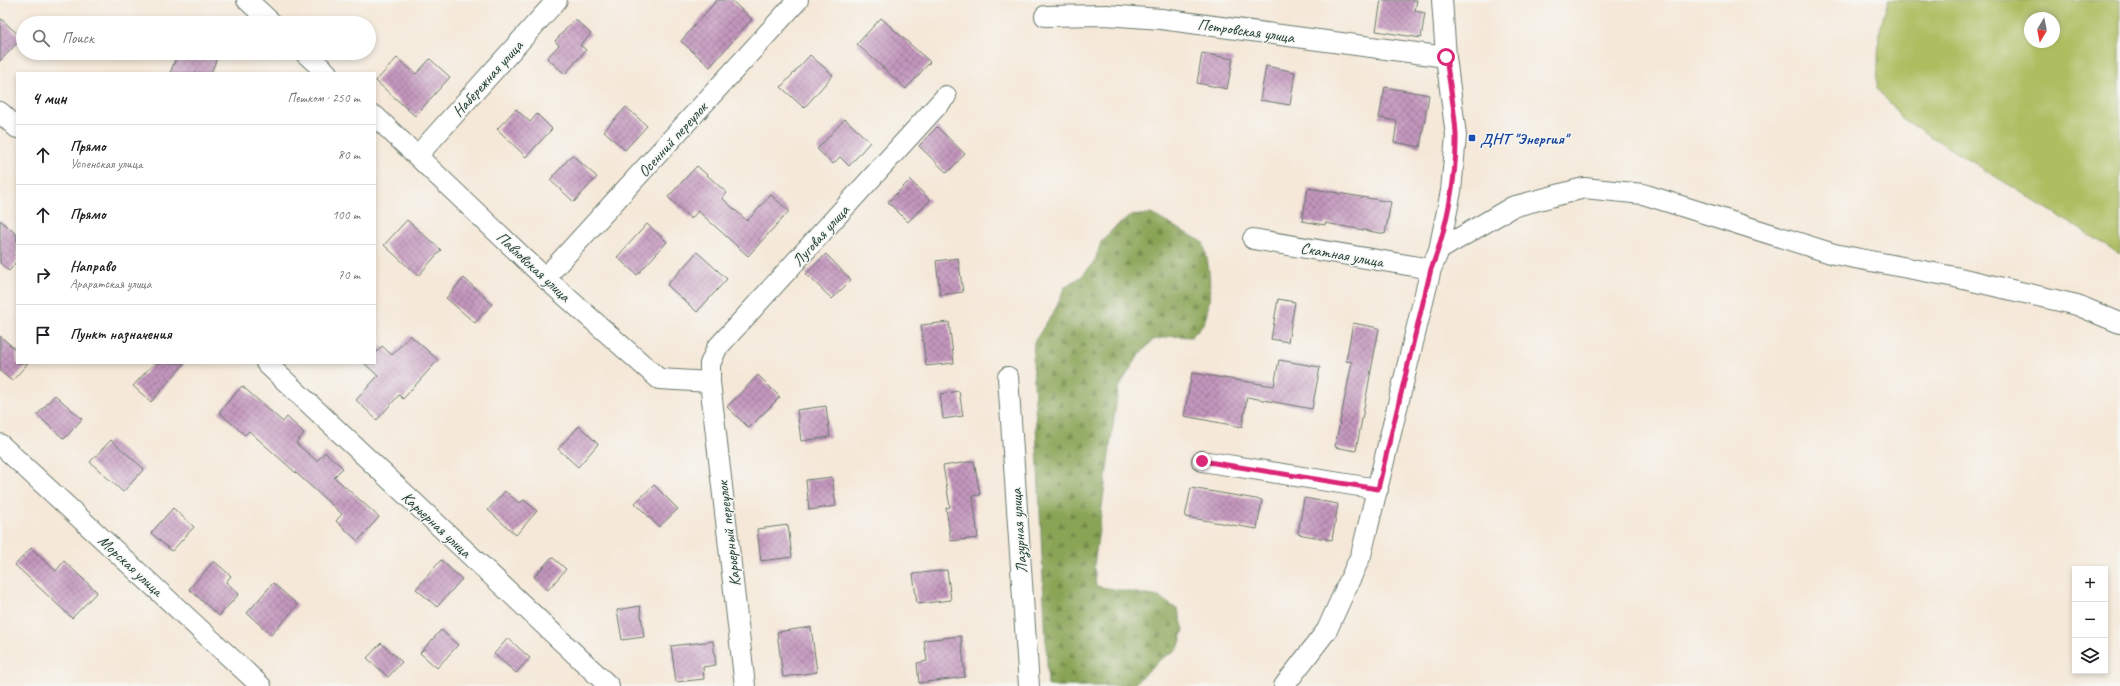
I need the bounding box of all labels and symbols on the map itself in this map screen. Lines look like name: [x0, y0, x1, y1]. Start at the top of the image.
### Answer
north arrow: [2024, 12, 2060, 48]
street label: Петровская улица: [1196, 14, 1296, 48]
street label: Набережная улица: [448, 35, 528, 121]
route start: [1437, 48, 1455, 66]
street label: Осенний переулок: [634, 97, 713, 181]
place label: ДНТ "Энергия": [1480, 129, 1572, 149]
marker: ДНТ "Энергия": [1467, 133, 1477, 143]
street label: Луговая улица: [788, 200, 854, 271]
street label: Павловская улица: [492, 227, 575, 307]
street label: Скатная улица: [1299, 238, 1386, 272]
route end: [1193, 452, 1211, 470]
street label: Карьерный переулок: [712, 478, 745, 588]
street label: Карьерная улица: [397, 487, 476, 563]
street label: Лазурная улица: [1006, 487, 1032, 574]
street label: Морская улица: [94, 531, 168, 602]

